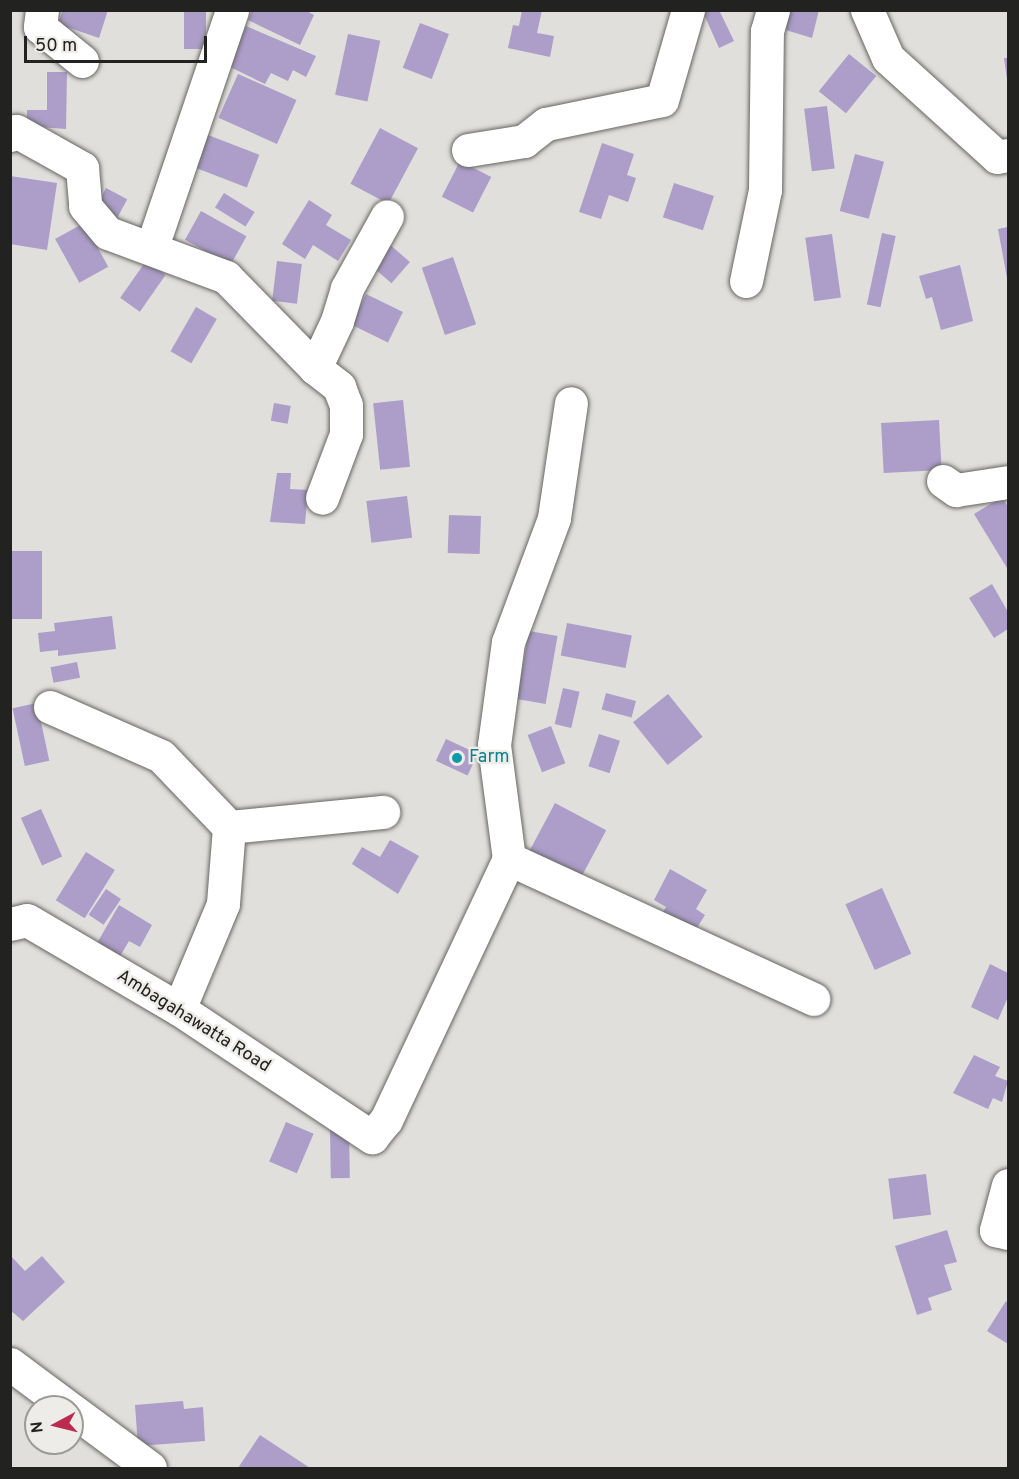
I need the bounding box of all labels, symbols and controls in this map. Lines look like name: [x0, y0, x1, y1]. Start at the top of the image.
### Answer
scale bar: [27, 24, 210, 62]
text: 50 m: [35, 35, 77, 58]
place label: Farm: [469, 747, 510, 769]
marker: Farm: [450, 751, 464, 765]
street label: Ambagahawatta Road: [112, 966, 274, 1078]
north arrow: [24, 1395, 84, 1455]
text: N: [27, 1420, 49, 1434]

